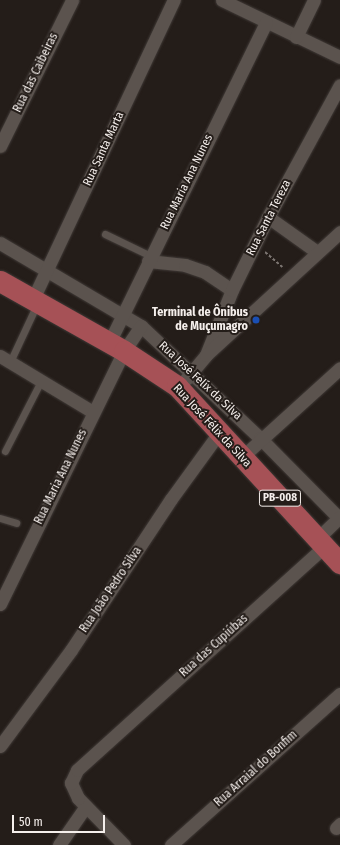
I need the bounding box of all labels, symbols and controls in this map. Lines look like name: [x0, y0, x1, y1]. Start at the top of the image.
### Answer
street label: Rua das Caibeiras: [11, 31, 61, 115]
street label: Rua Santa Marta: [80, 109, 128, 189]
street label: Rua Maria Ana Nunes: [158, 132, 216, 232]
street label: Rua Santa Tereza: [244, 178, 294, 258]
place label: Terminal de Ônibus de Muçumagro: [152, 306, 248, 334]
marker: Terminal de Ônibus de Muçumagro: [251, 315, 261, 325]
street label: Rua José Felíx da Silva: [156, 339, 244, 423]
street label: Rua José Félix da Silva: [170, 382, 254, 470]
street label: Rua Maria Ana Nunes: [32, 427, 90, 527]
road number: PB-008: [258, 489, 302, 507]
street label: Rua João Pedro Silva: [77, 544, 145, 636]
street label: Rua das Cupiúbas: [177, 612, 251, 680]
street label: Rua Arraial do Bonfim: [212, 728, 300, 810]
scale bar: [14, 807, 107, 833]
text: 50 m: [19, 815, 43, 829]

